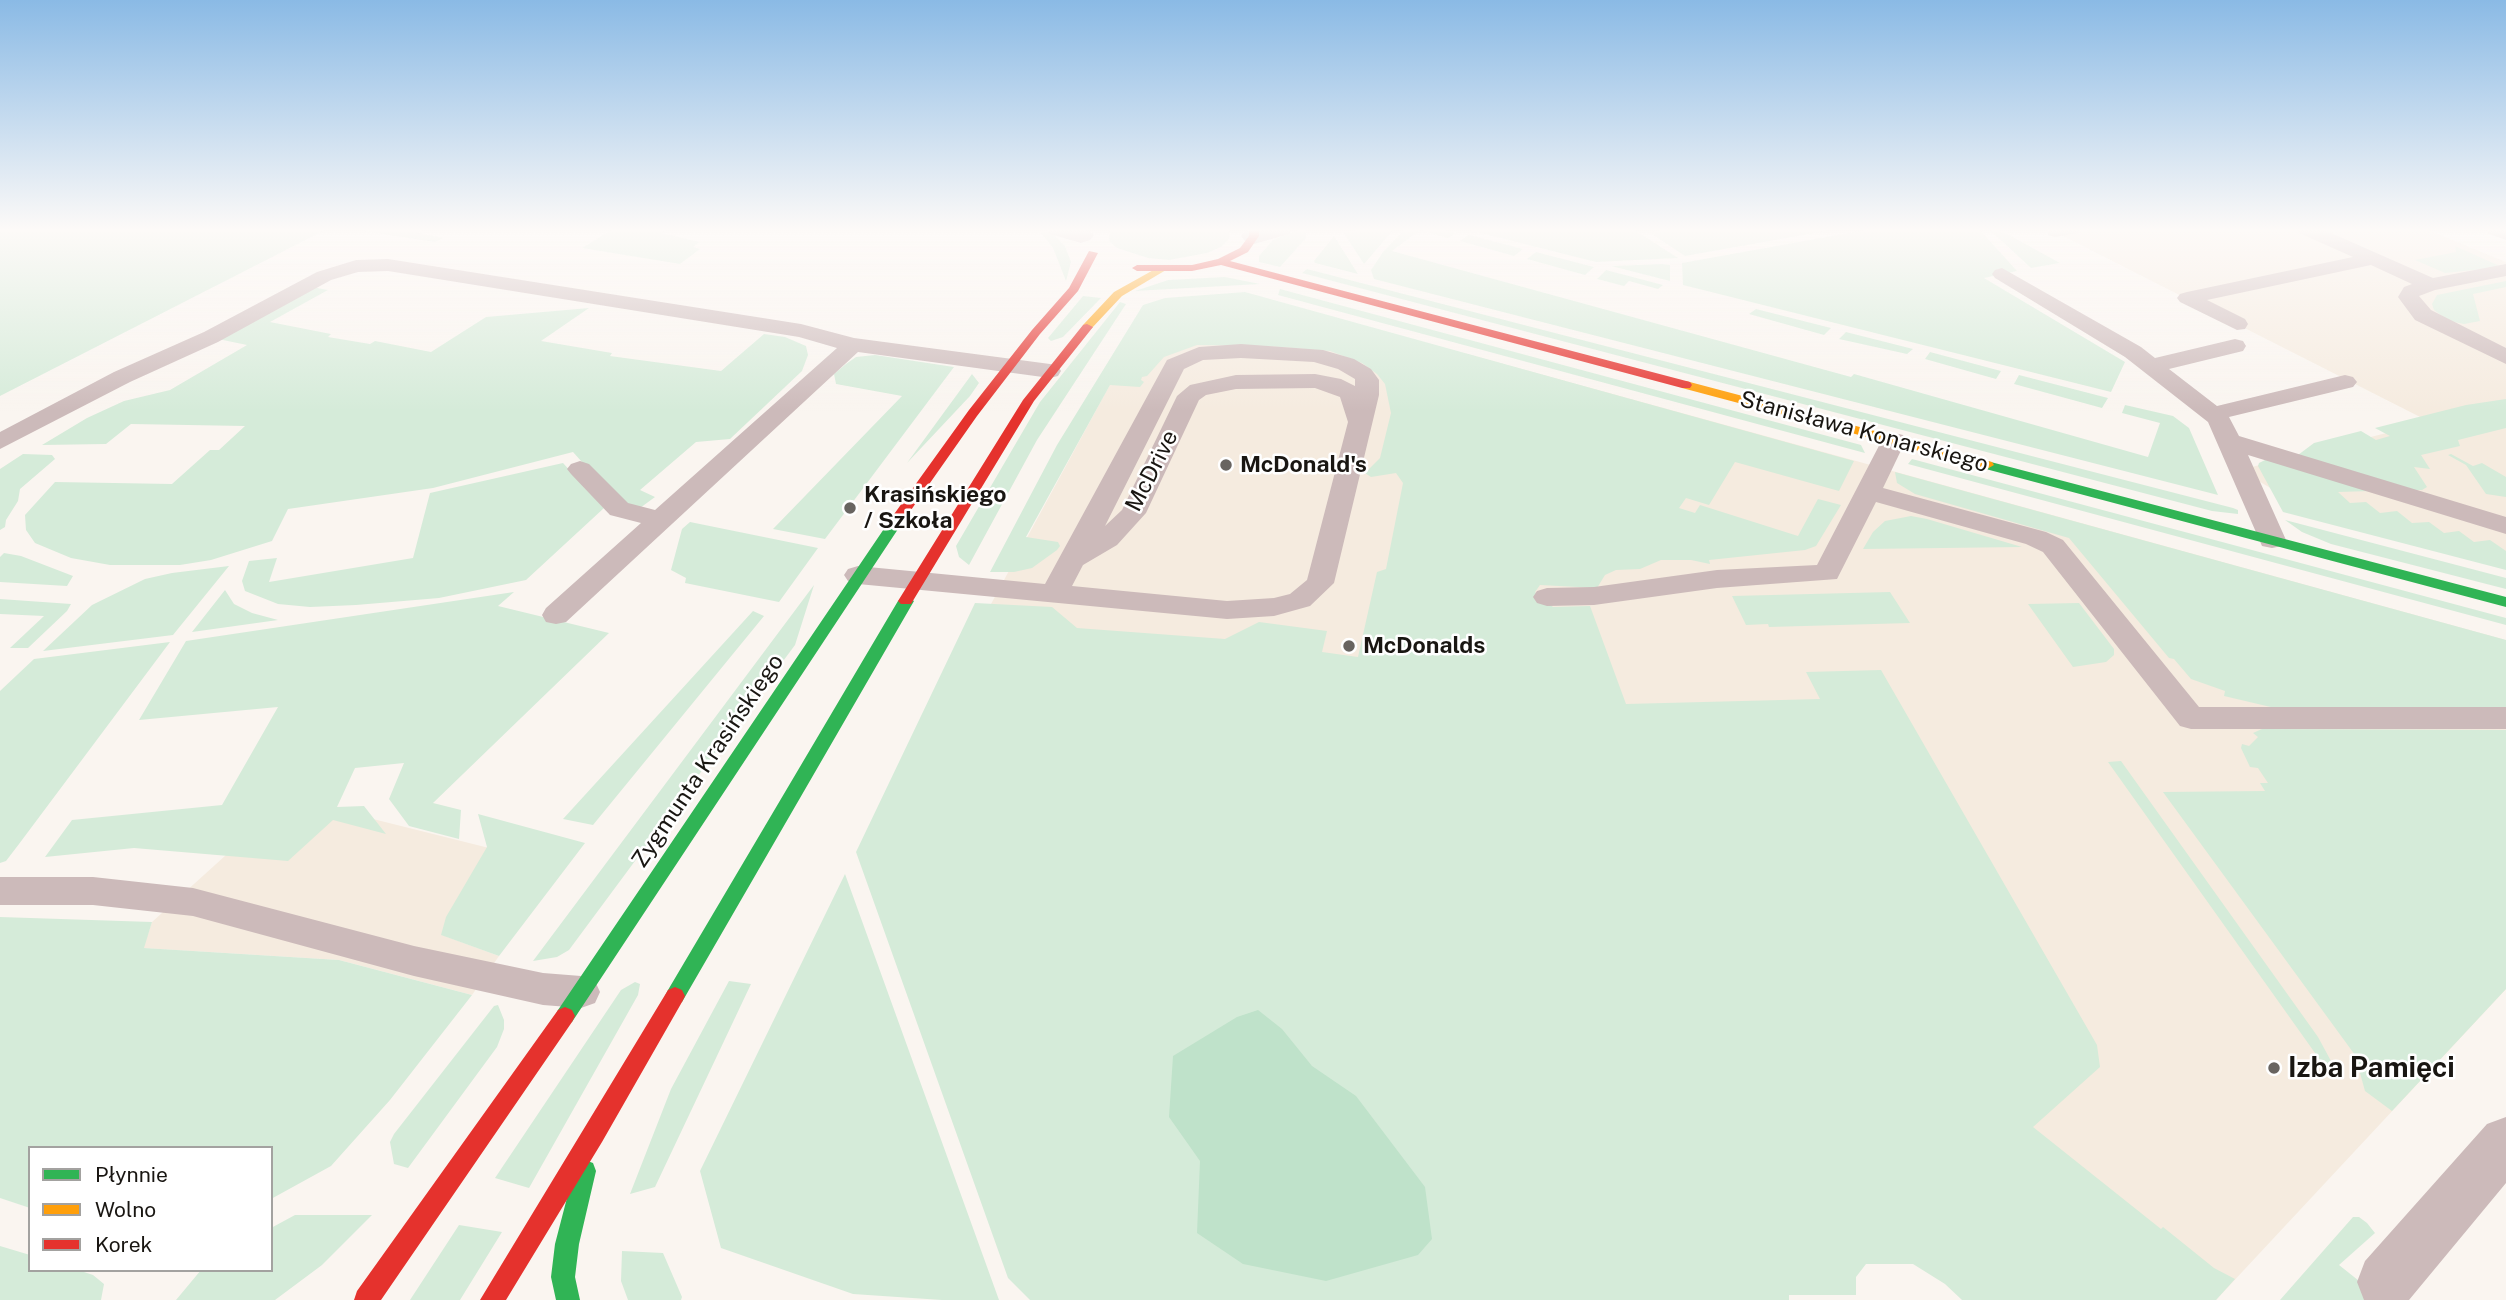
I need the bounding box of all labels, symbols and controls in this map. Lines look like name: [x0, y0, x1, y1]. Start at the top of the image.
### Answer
street label: Stanisława Konarskiego: [1737, 386, 1991, 478]
street label: McDrive: [1120, 426, 1184, 516]
place label: McDonald's: [1240, 451, 1367, 479]
marker: McDonald's: [1218, 457, 1234, 473]
place label: Krasińskiego / Szkoła: [864, 481, 1007, 535]
marker: Krasińskiego / Szkoła: [842, 500, 858, 516]
place label: McDonalds: [1363, 632, 1485, 660]
marker: McDonalds: [1341, 638, 1357, 654]
street label: Zygmunta Krasińskiego: [626, 649, 790, 873]
place label: Izba Pamięci: [2288, 1051, 2455, 1085]
marker: Izba Pamięci: [2266, 1060, 2282, 1076]
legend: [28, 1146, 273, 1272]
text: Płynnie: [95, 1162, 168, 1187]
text: Wolno: [95, 1197, 156, 1222]
text: Korek: [95, 1232, 152, 1257]

